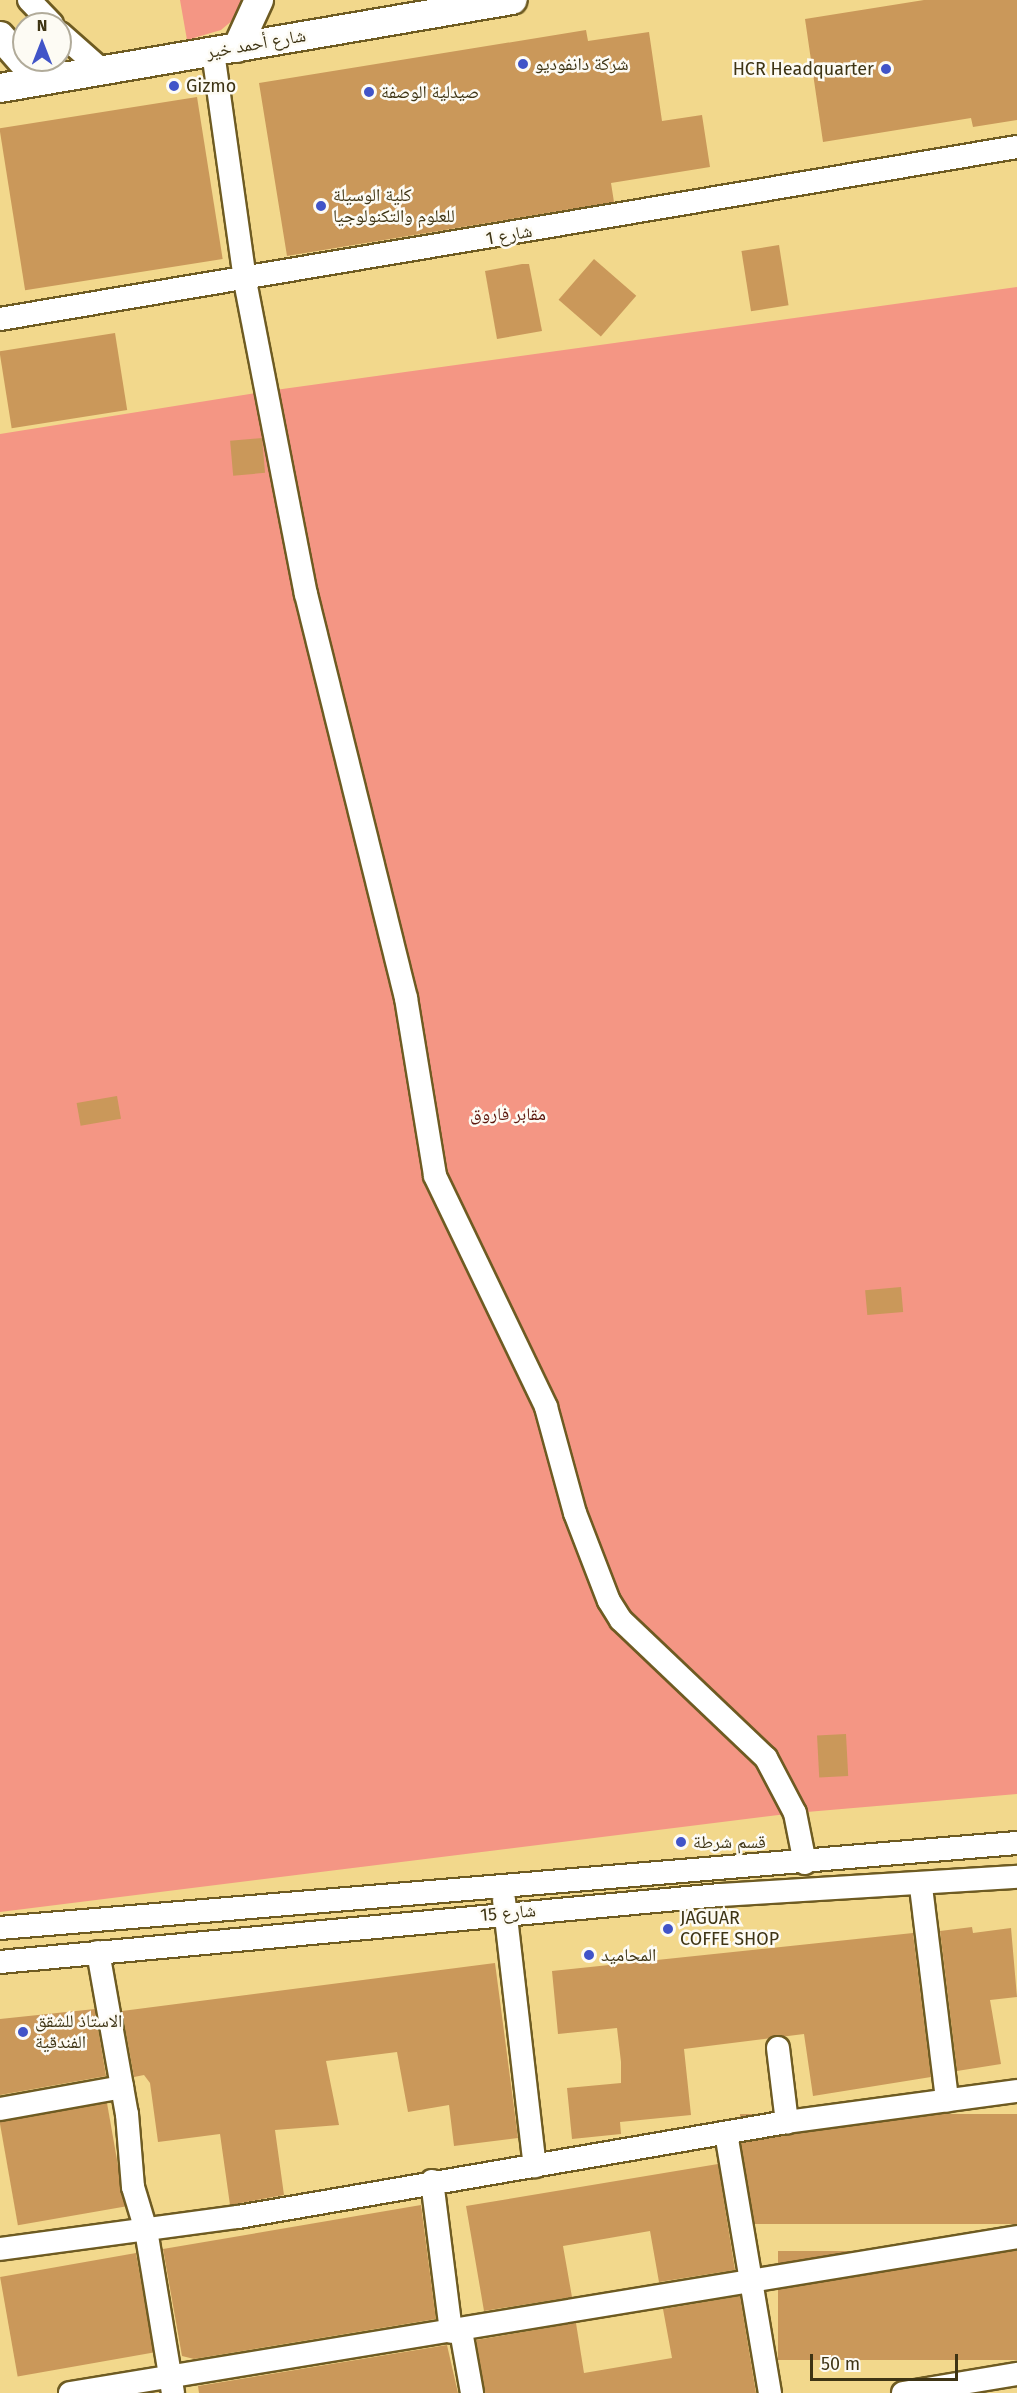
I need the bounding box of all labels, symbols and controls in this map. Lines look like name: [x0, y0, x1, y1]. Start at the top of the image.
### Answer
north arrow: [12, 12, 72, 72]
text: N: [37, 16, 47, 35]
street label: شارع أحمد خير: [205, 25, 307, 63]
place label: شركة دانفوديو: [535, 53, 629, 75]
marker: شركة دانفوديو: [516, 57, 530, 71]
place label: HCR Headquarter: [733, 58, 874, 80]
marker: HCR Headquarter: [879, 62, 893, 76]
place label: Gizmo: [186, 75, 236, 97]
marker: Gizmo: [167, 79, 181, 93]
place label: صيدلية الوصفة: [381, 81, 479, 103]
marker: صيدلية الوصفة: [362, 85, 376, 99]
place label: كلية الوسيلة للعلوم والتكنولوجيا: [333, 185, 455, 228]
marker: كلية الوسيلة للعلوم والتكنولوجيا: [314, 199, 328, 213]
street label: شارع 1: [484, 220, 534, 250]
park label: مقابر فاروق: [470, 1103, 546, 1125]
place label: قسم شرطة: [693, 1831, 766, 1853]
marker: قسم شرطة: [674, 1835, 688, 1849]
street label: شارع 15: [479, 1900, 537, 1926]
place label: JAGUAR COFFE SHOP: [680, 1908, 779, 1950]
marker: JAGUAR COFFE SHOP: [661, 1922, 675, 1936]
place label: المحاميد: [601, 1944, 656, 1966]
marker: المحاميد: [582, 1948, 596, 1962]
place label: الاستاذ للشقق الفندقية: [35, 2011, 122, 2054]
marker: الاستاذ للشقق الفندقية: [16, 2025, 30, 2039]
scale bar: [813, 2342, 962, 2380]
text: 50 m: [821, 2353, 860, 2375]

